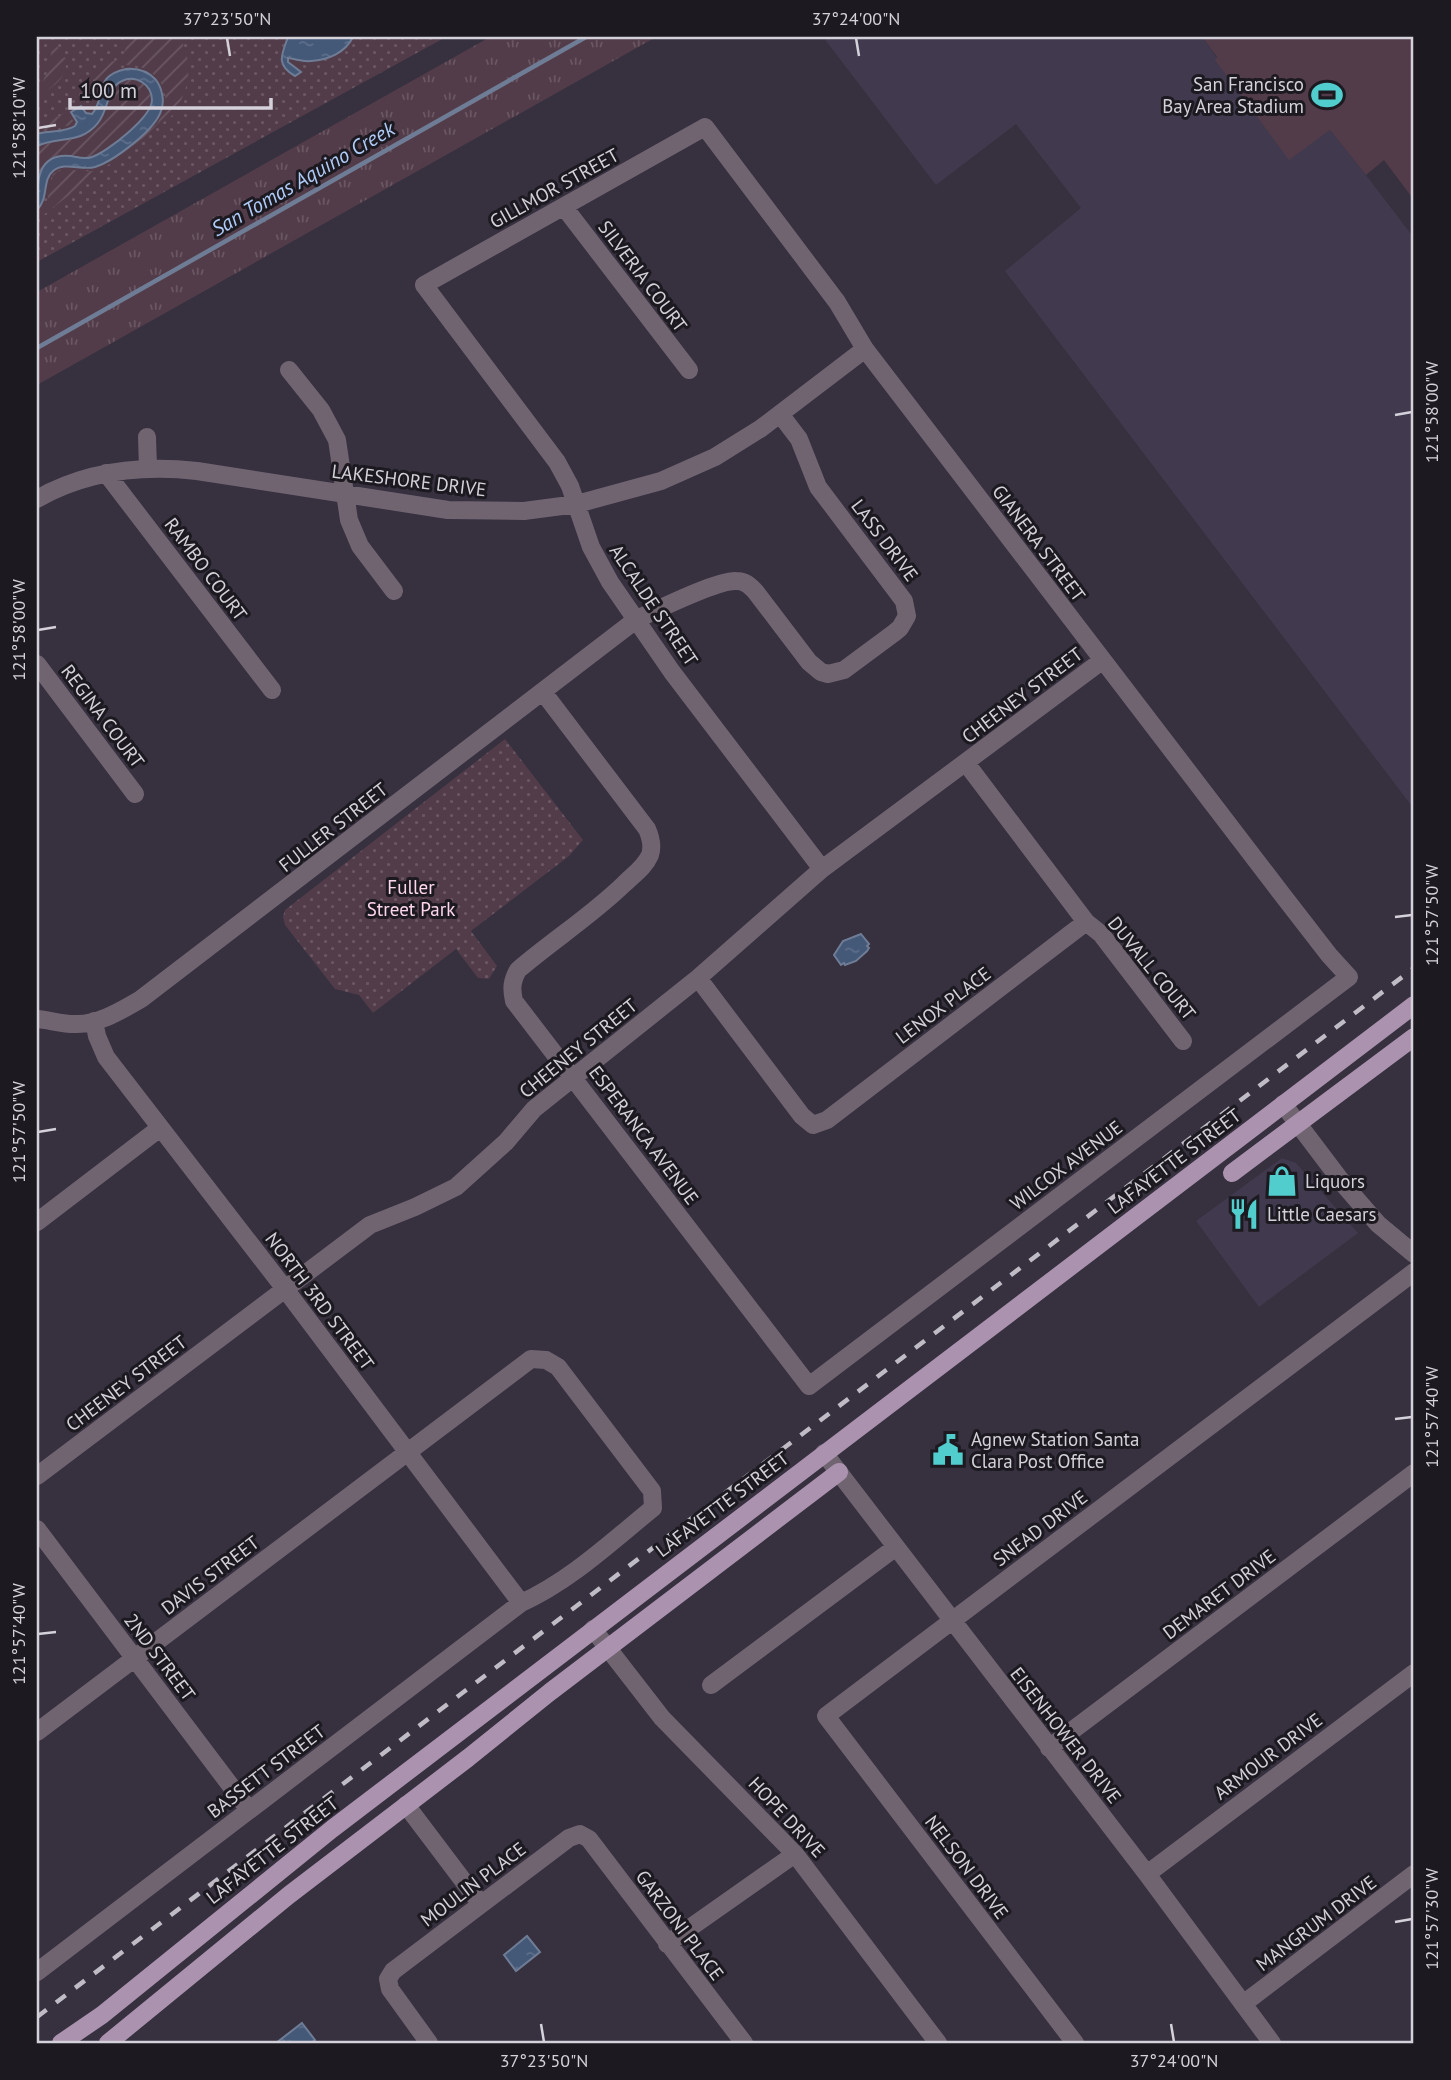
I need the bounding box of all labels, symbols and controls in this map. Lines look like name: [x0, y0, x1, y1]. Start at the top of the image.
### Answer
text: 37°23'50"N: [183, 7, 271, 30]
text: 37°24'00"N: [812, 7, 900, 30]
scale bar: [70, 66, 271, 110]
place label: San Francisco Bay Area Stadium: [1162, 72, 1304, 118]
text: 121°58'10"W: [7, 77, 30, 179]
text: 100 m: [80, 77, 137, 104]
sports icon: San Francisco Bay Area Stadium: [1310, 78, 1344, 112]
water label: San Tomas Aquino Creek: [206, 114, 401, 242]
street label: GILLMOR STREET: [485, 142, 623, 233]
street label: SILVERIA COURT: [593, 216, 693, 337]
text: 121°58'00"W: [1420, 361, 1443, 463]
street label: LAKESHORE DRIVE: [330, 459, 488, 501]
street label: GIANERA STREET: [987, 480, 1091, 607]
street label: LASS DRIVE: [846, 494, 924, 586]
street label: RAMBO COURT: [160, 513, 253, 626]
street label: ALCALDE STREET: [604, 540, 704, 671]
text: 121°58'00"W: [7, 579, 30, 681]
street label: CHEENEY STREET: [957, 642, 1087, 748]
street label: REGINA COURT: [56, 660, 150, 773]
street label: FULLER STREET: [274, 777, 392, 877]
text: 121°57'50"W: [1420, 864, 1443, 966]
park label: Fuller Street Park: [367, 875, 455, 921]
street label: DUVALL COURT: [1103, 911, 1201, 1025]
street label: LENOX PLACE: [891, 961, 995, 1049]
street label: CHEENEY STREET: [514, 993, 642, 1103]
street label: ESPERANCA AVENUE: [584, 1061, 704, 1209]
text: 121°57'50"W: [7, 1081, 30, 1183]
street label: LAFAYETTE STREET: [1102, 1103, 1246, 1219]
street label: WILCOX AVENUE: [1005, 1115, 1127, 1215]
shop icon: Liquors: [1265, 1164, 1299, 1198]
place label: Liquors: [1305, 1169, 1365, 1193]
restaurant icon: Little Caesars: [1227, 1197, 1261, 1231]
place label: Little Caesars: [1267, 1202, 1377, 1226]
street label: NORTH 3RD STREET: [260, 1227, 380, 1375]
street label: CHEENEY STREET: [61, 1330, 191, 1436]
text: 121°57'40"W: [1420, 1366, 1443, 1468]
place label: Agnew Station Santa Clara Post Office: [971, 1427, 1139, 1473]
public building icon: Agnew Station Santa Clara Post Office: [931, 1433, 965, 1467]
street label: LAFAYETTE STREET: [650, 1446, 794, 1562]
street label: SNEAD DRIVE: [988, 1485, 1092, 1571]
street label: DAVIS STREET: [156, 1530, 264, 1620]
street label: DEMARET DRIVE: [1158, 1544, 1280, 1644]
text: 121°57'40"W: [7, 1583, 30, 1685]
street label: 2ND STREET: [119, 1608, 201, 1706]
street label: EISENHOWER DRIVE: [1005, 1662, 1127, 1808]
street label: ARMOUR DRIVE: [1209, 1707, 1327, 1805]
street label: BASSETT STREET: [202, 1719, 330, 1823]
street label: HOPE DRIVE: [743, 1772, 831, 1862]
street label: LAFAYETTE STREET: [201, 1791, 343, 1909]
street label: NELSON DRIVE: [920, 1810, 1014, 1924]
street label: MOULIN PLACE: [416, 1837, 530, 1931]
street label: GARZONI PLACE: [631, 1865, 729, 1985]
text: 121°57'30"W: [1420, 1868, 1443, 1970]
street label: MANGRUM DRIVE: [1251, 1870, 1381, 1976]
text: 37°23'50"N: [500, 2049, 588, 2072]
text: 37°24'00"N: [1130, 2049, 1218, 2072]

